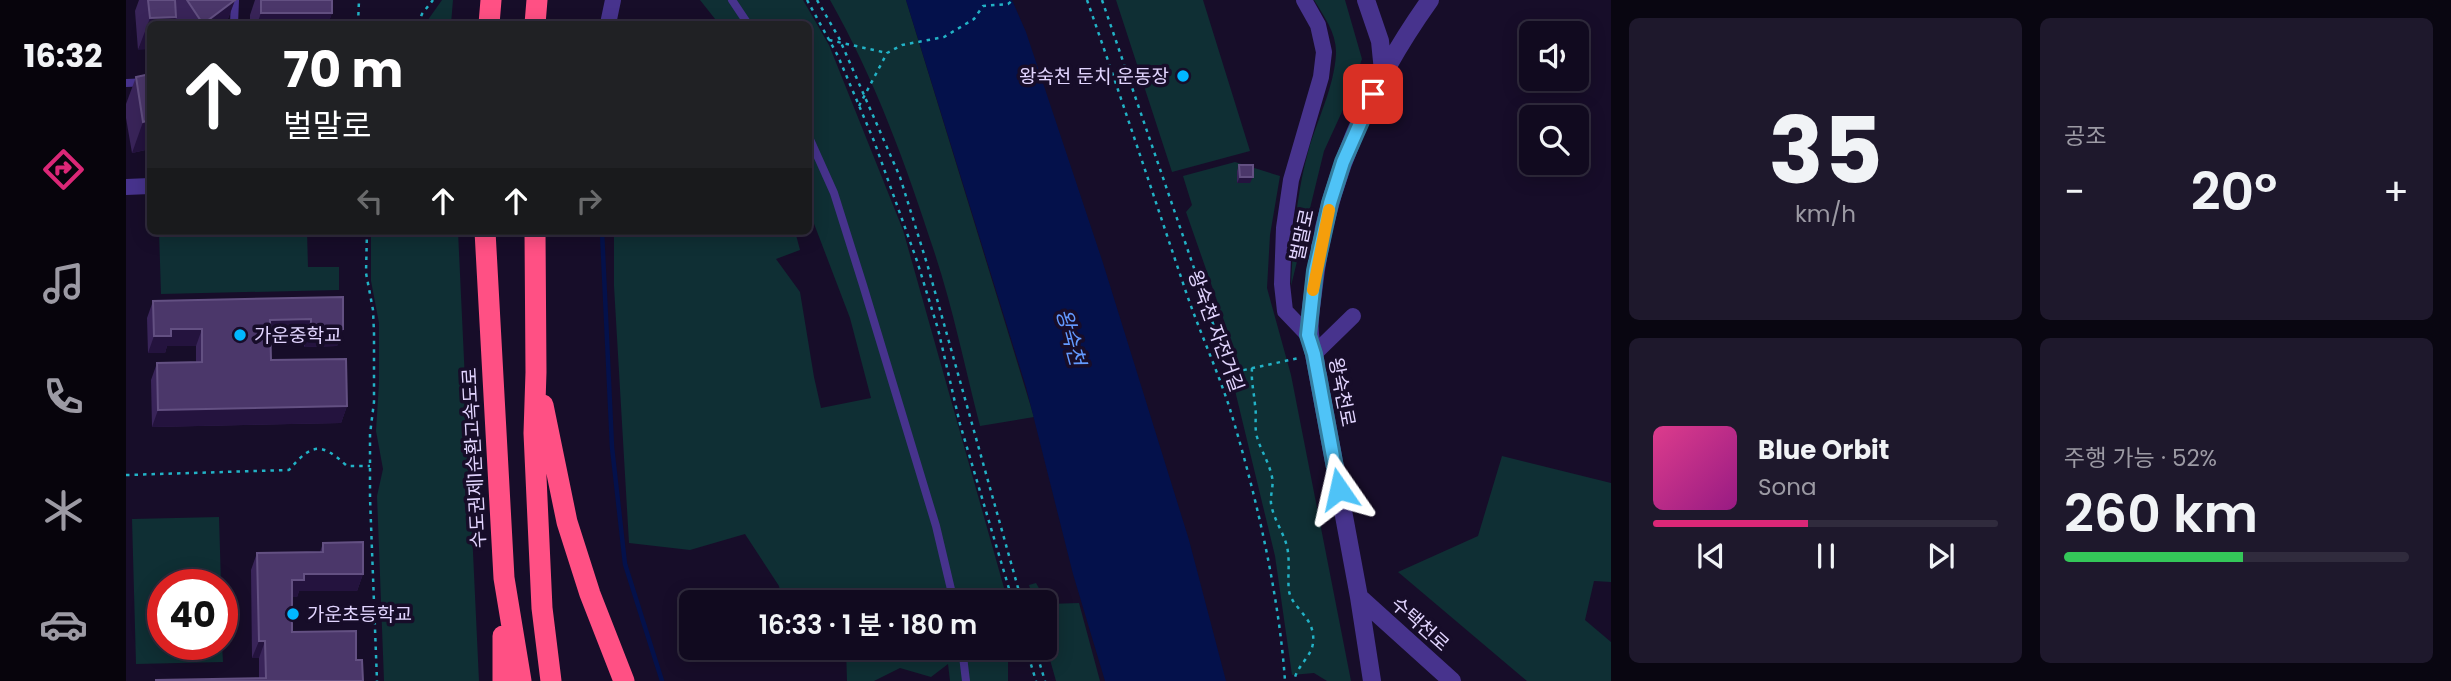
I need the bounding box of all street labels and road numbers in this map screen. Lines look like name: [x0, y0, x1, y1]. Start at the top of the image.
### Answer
street label: 벌말로: [1283, 207, 1321, 263]
street label: 왕숙천 자전거길: [1182, 267, 1250, 395]
street label: 왕숙천로: [1322, 355, 1362, 429]
street label: 수도권제1순환고속도로: [456, 367, 492, 549]
street label: 수택천로: [1385, 591, 1455, 657]

